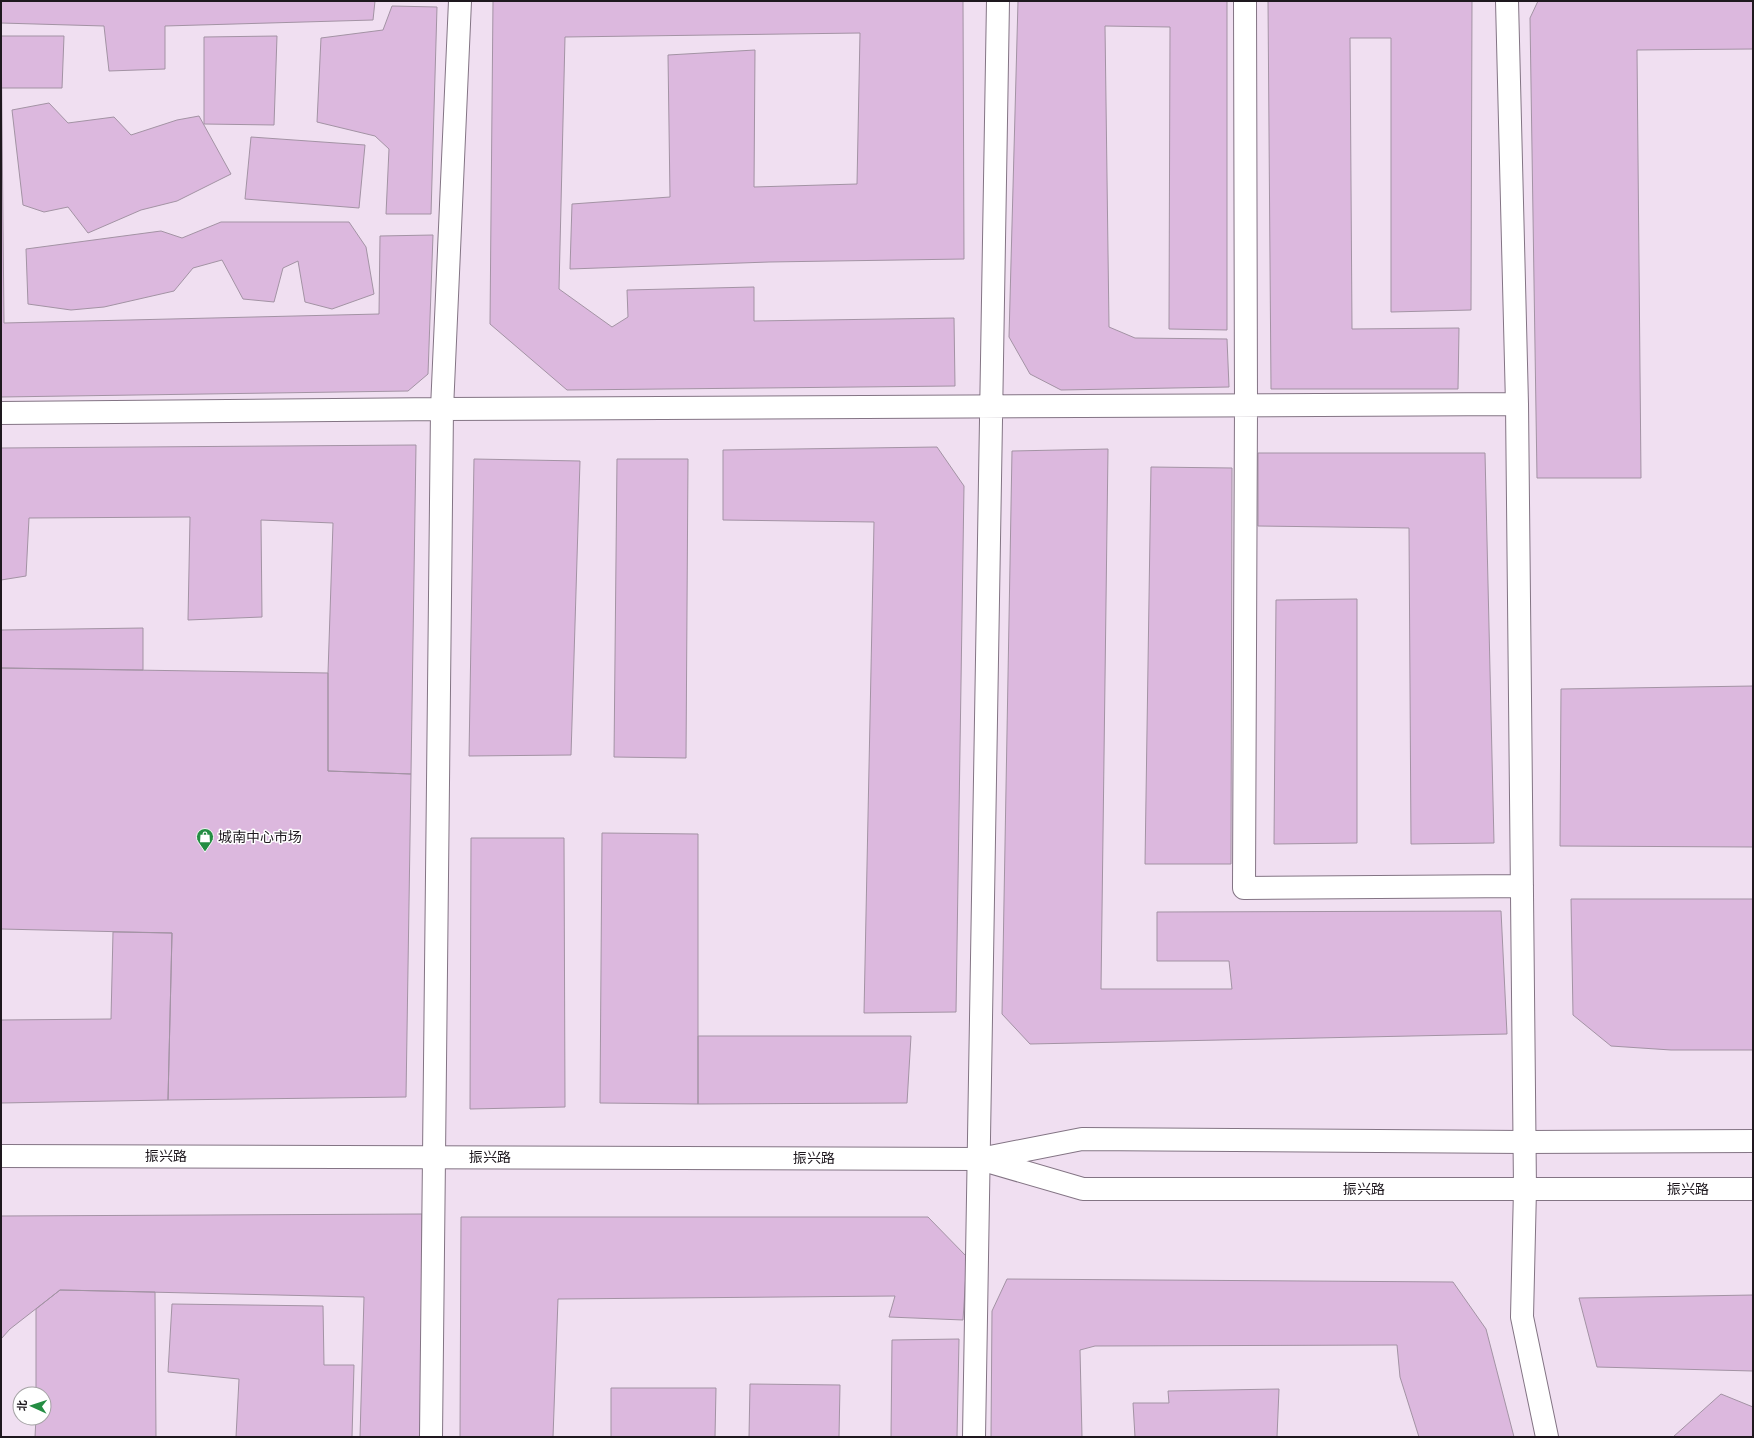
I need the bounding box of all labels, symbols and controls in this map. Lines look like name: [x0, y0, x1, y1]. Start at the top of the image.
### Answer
shop icon: 城南中心市场: [195, 827, 215, 852]
place label: 城南中心市场: [218, 828, 302, 845]
street label: 振兴路: [145, 1147, 187, 1164]
street label: 振兴路: [469, 1148, 511, 1165]
street label: 振兴路: [793, 1149, 835, 1166]
street label: 振兴路: [1343, 1180, 1385, 1197]
street label: 振兴路: [1667, 1180, 1709, 1197]
north arrow: [12, 1386, 52, 1426]
text: 北: [15, 1400, 28, 1411]

